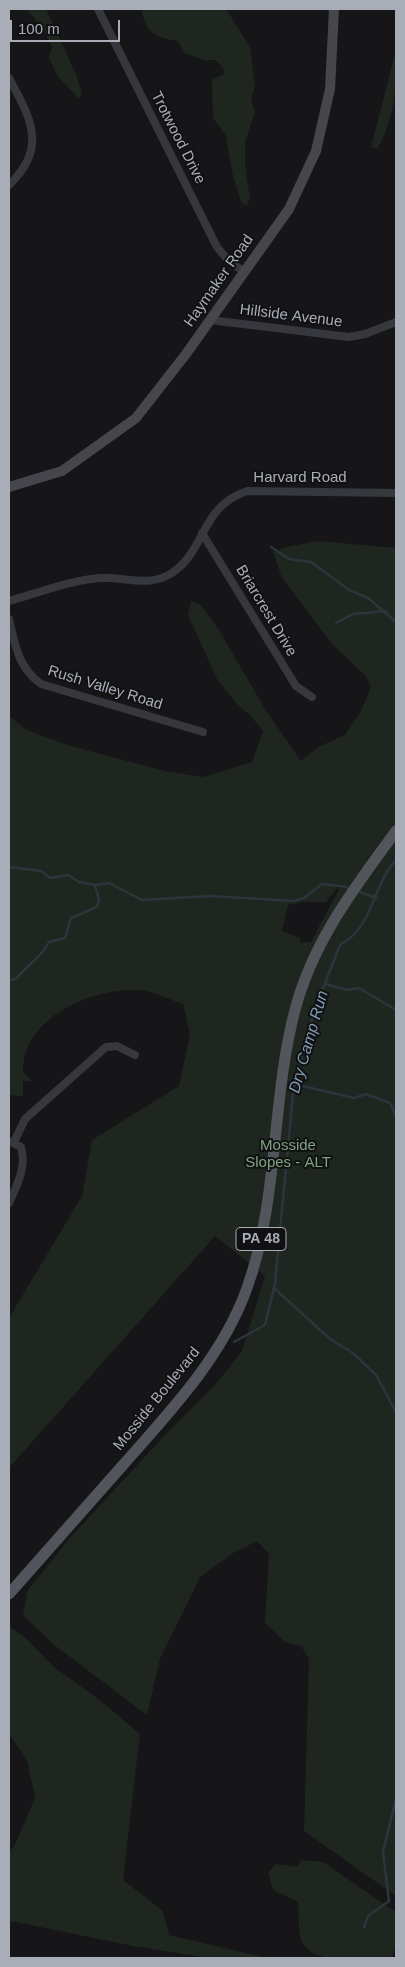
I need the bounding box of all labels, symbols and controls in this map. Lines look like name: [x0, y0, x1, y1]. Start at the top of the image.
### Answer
scale bar: [12, 10, 122, 42]
text: 100 m: [18, 20, 60, 37]
street label: Trotwood Drive: [147, 89, 209, 187]
street label: Haymaker Road: [181, 231, 257, 331]
street label: Hillside Avenue: [239, 301, 343, 331]
street label: Harvard Road: [253, 469, 347, 487]
street label: Briarcrest Drive: [232, 562, 300, 660]
street label: Rush Valley Road: [45, 662, 165, 714]
water label: Dry Camp Run: [285, 989, 333, 1095]
park label: Mosside Slopes - ALT: [245, 1137, 331, 1172]
road number: PA 48: [236, 1228, 286, 1250]
street label: Mosside Boulevard: [110, 1344, 204, 1454]

